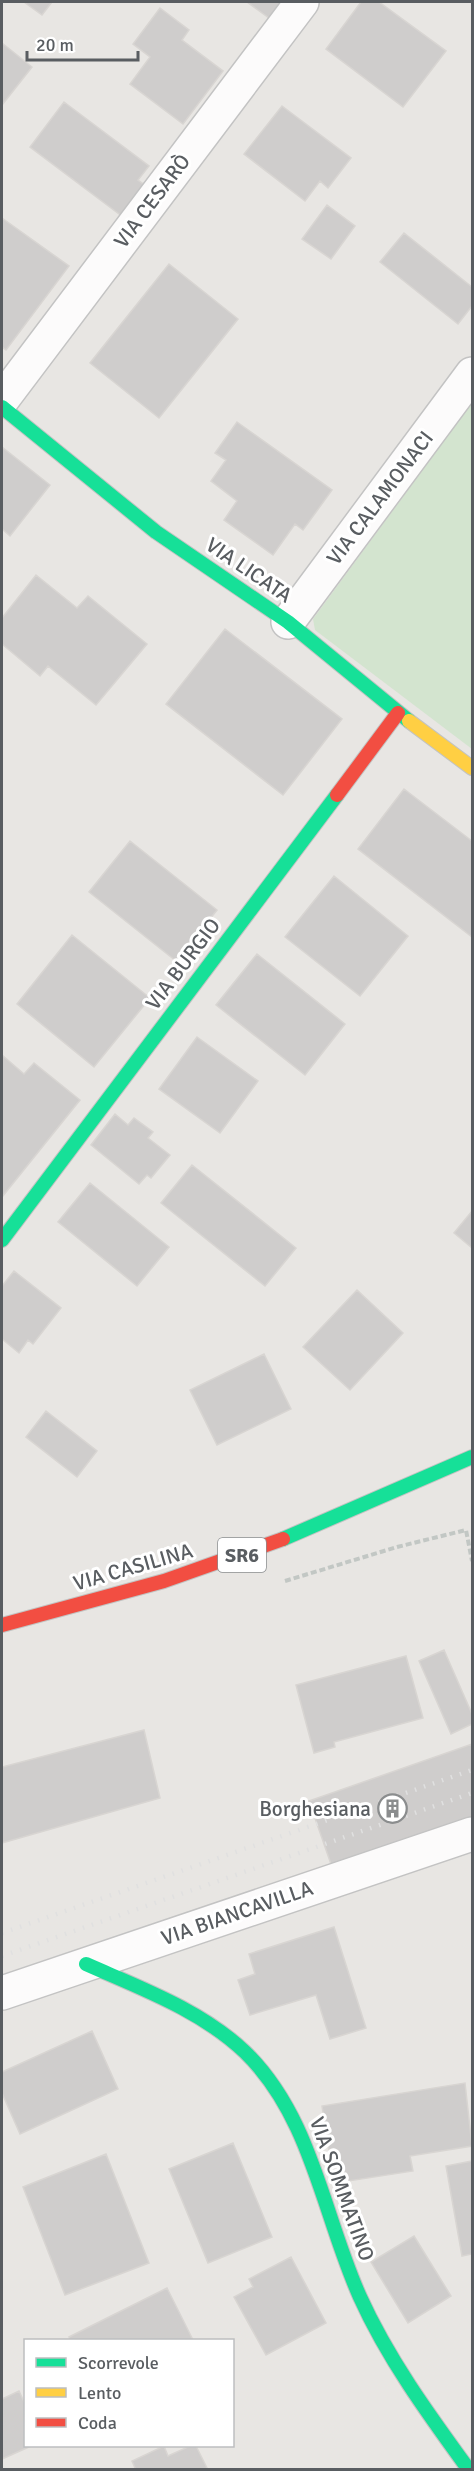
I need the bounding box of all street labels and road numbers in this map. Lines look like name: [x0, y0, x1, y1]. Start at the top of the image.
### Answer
street label: VIA CESARÒ: [108, 149, 196, 253]
street label: VIA CALAMONACI: [321, 426, 439, 570]
street label: VIA LICATA: [201, 532, 297, 608]
street label: VIA BURGIO: [140, 913, 226, 1015]
street label: VIA CASILINA: [70, 1538, 196, 1596]
road number: SR6: [218, 1538, 266, 1572]
street label: VIA BIANCAVILLA: [158, 1875, 316, 1951]
street label: VIA SOMMATINO: [304, 2114, 380, 2264]

